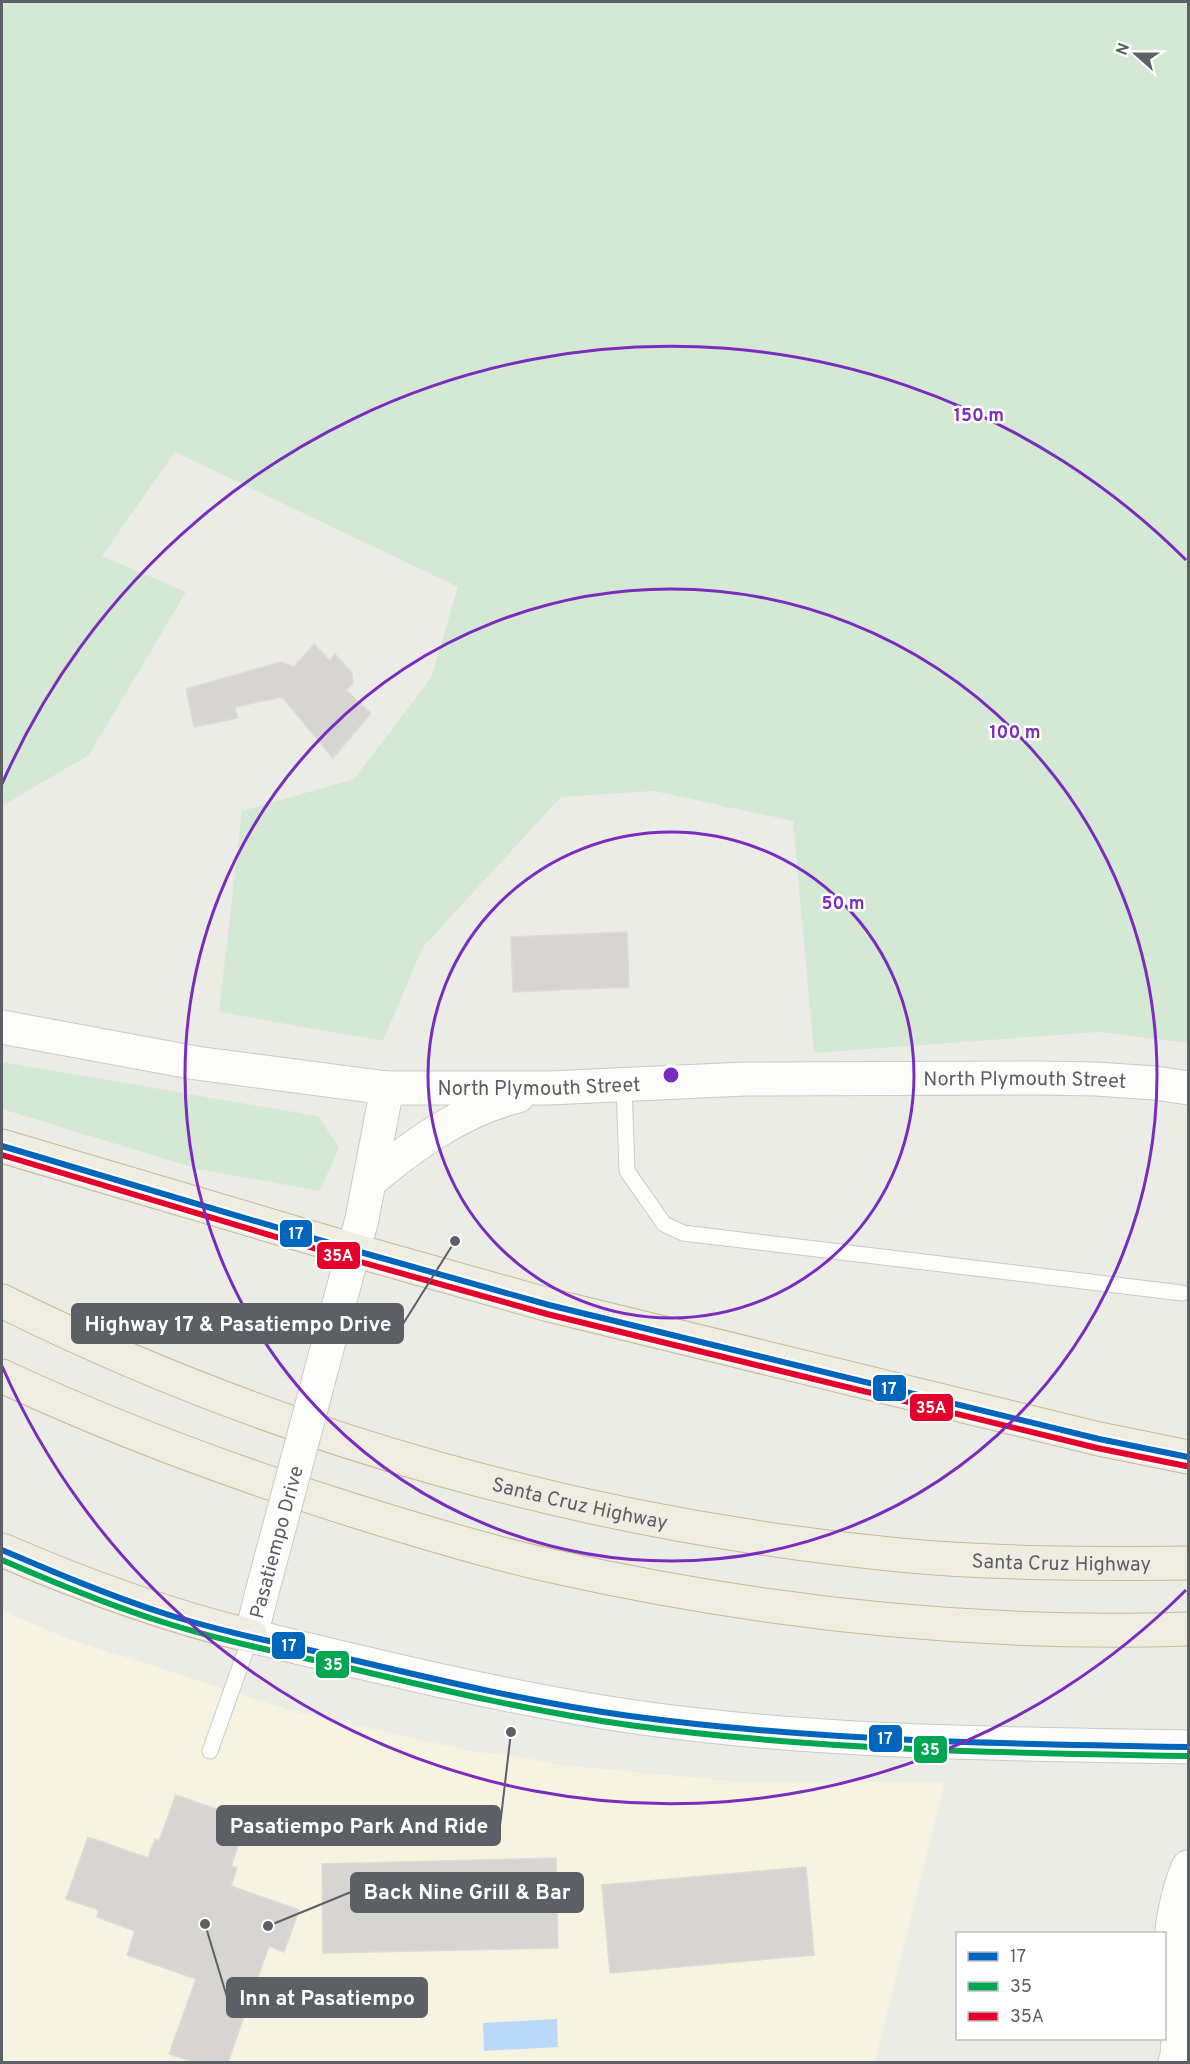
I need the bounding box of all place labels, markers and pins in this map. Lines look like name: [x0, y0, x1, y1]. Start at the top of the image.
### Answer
centre of rings: [661, 1065, 681, 1085]
callout: Highway 17 & Pasatiempo Drive: [72, 1304, 403, 1343]
callout: Pasatiempo Park And Ride: [217, 1806, 500, 1845]
callout: Back Nine Grill & Bar: [351, 1873, 583, 1912]
callout: Inn at Pasatiempo: [227, 1978, 427, 2017]

